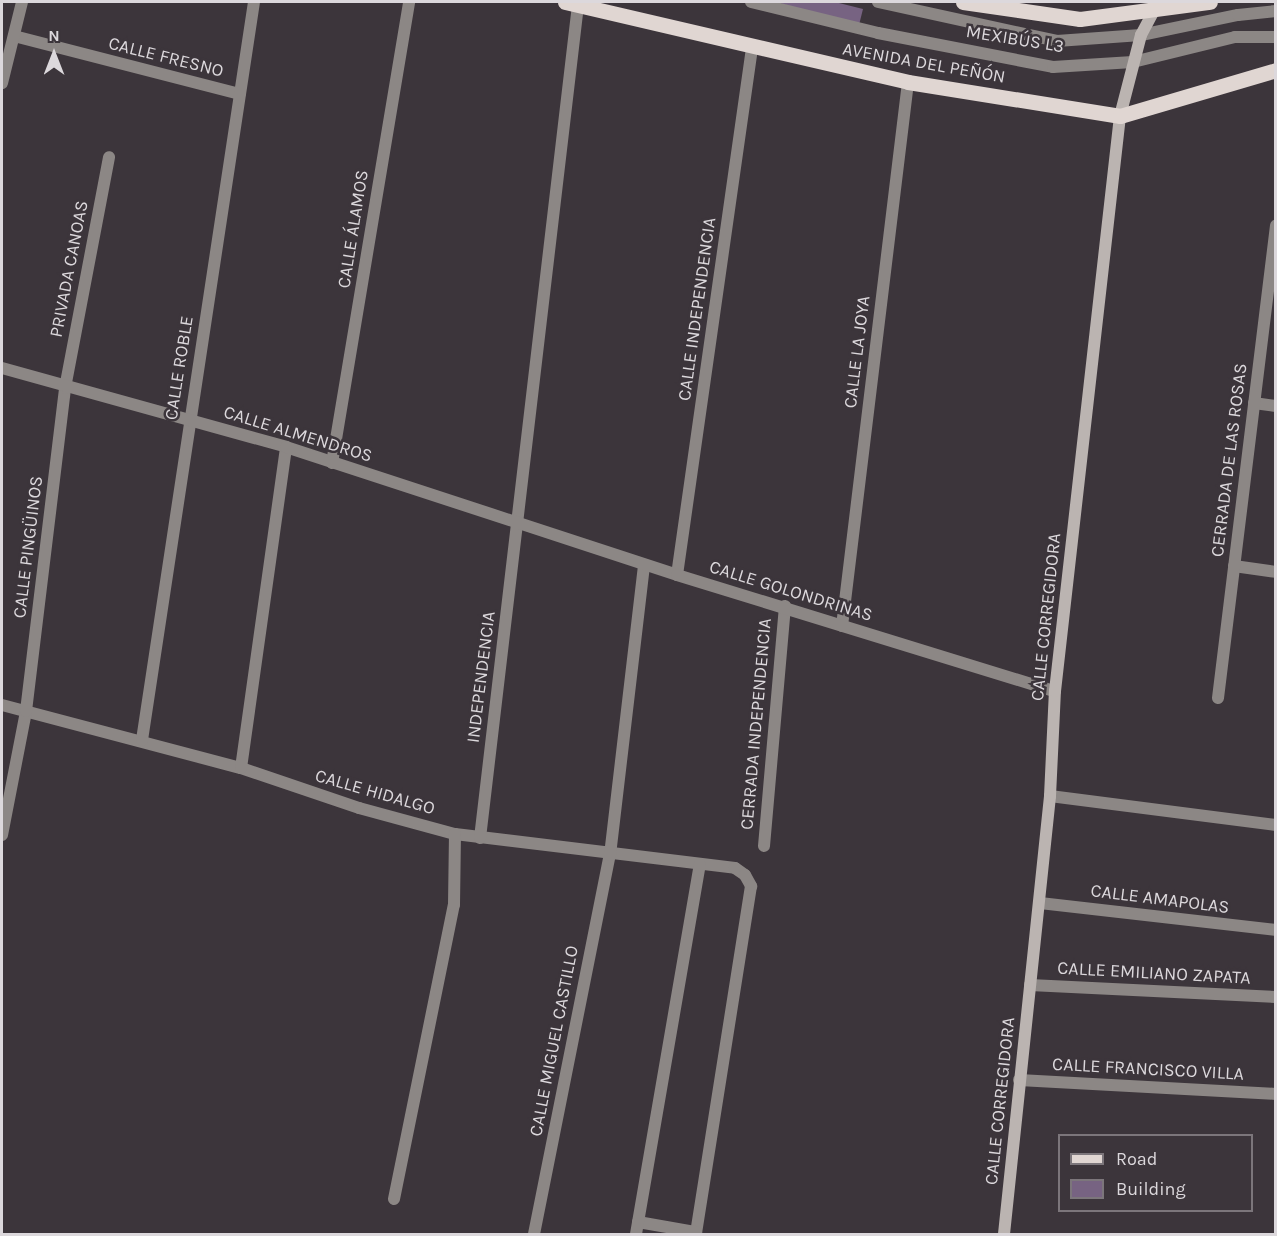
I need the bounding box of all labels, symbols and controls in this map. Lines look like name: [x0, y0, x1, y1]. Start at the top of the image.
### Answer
street label: MEXIBÚS L3: [964, 21, 1066, 57]
north arrow: [24, 24, 84, 84]
text: N: [48, 26, 60, 45]
street label: CALLE FRESNO: [106, 32, 226, 82]
street label: AVENIDA DEL PEÑÓN: [841, 38, 1007, 88]
street label: CALLE ÁLAMOS: [333, 168, 373, 290]
street label: PRIVADA CANOAS: [45, 199, 93, 339]
street label: CALLE INDEPENDENCIA: [673, 216, 721, 402]
street label: CALLE LA JOYA: [839, 295, 875, 409]
street label: CALLE ROBLE: [160, 314, 198, 422]
street label: CERRADA DE LAS ROSAS: [1206, 362, 1252, 558]
street label: CALLE ALMENDROS: [221, 401, 375, 467]
street label: CALLE PINGÜINOS: [9, 475, 47, 619]
street label: CALLE CORREGIDORA: [1026, 532, 1066, 702]
street label: CALLE GOLONDRINAS: [707, 556, 875, 626]
street label: INDEPENDENCIA: [462, 610, 500, 744]
street label: CERRADA INDEPENDENCIA: [736, 617, 776, 831]
street label: CALLE HIDALGO: [313, 765, 437, 819]
street label: CALLE AMAPOLAS: [1089, 880, 1231, 918]
street label: CALLE MIGUEL CASTILLO: [525, 944, 583, 1138]
street label: CALLE EMILIANO ZAPATA: [1057, 957, 1251, 989]
street label: CALLE CORREGIDORA: [980, 1016, 1020, 1186]
street label: CALLE FRANCISCO VILLA: [1052, 1053, 1244, 1085]
legend: [1058, 1134, 1253, 1212]
text: Road: [1116, 1148, 1157, 1170]
text: Building: [1116, 1178, 1186, 1200]

